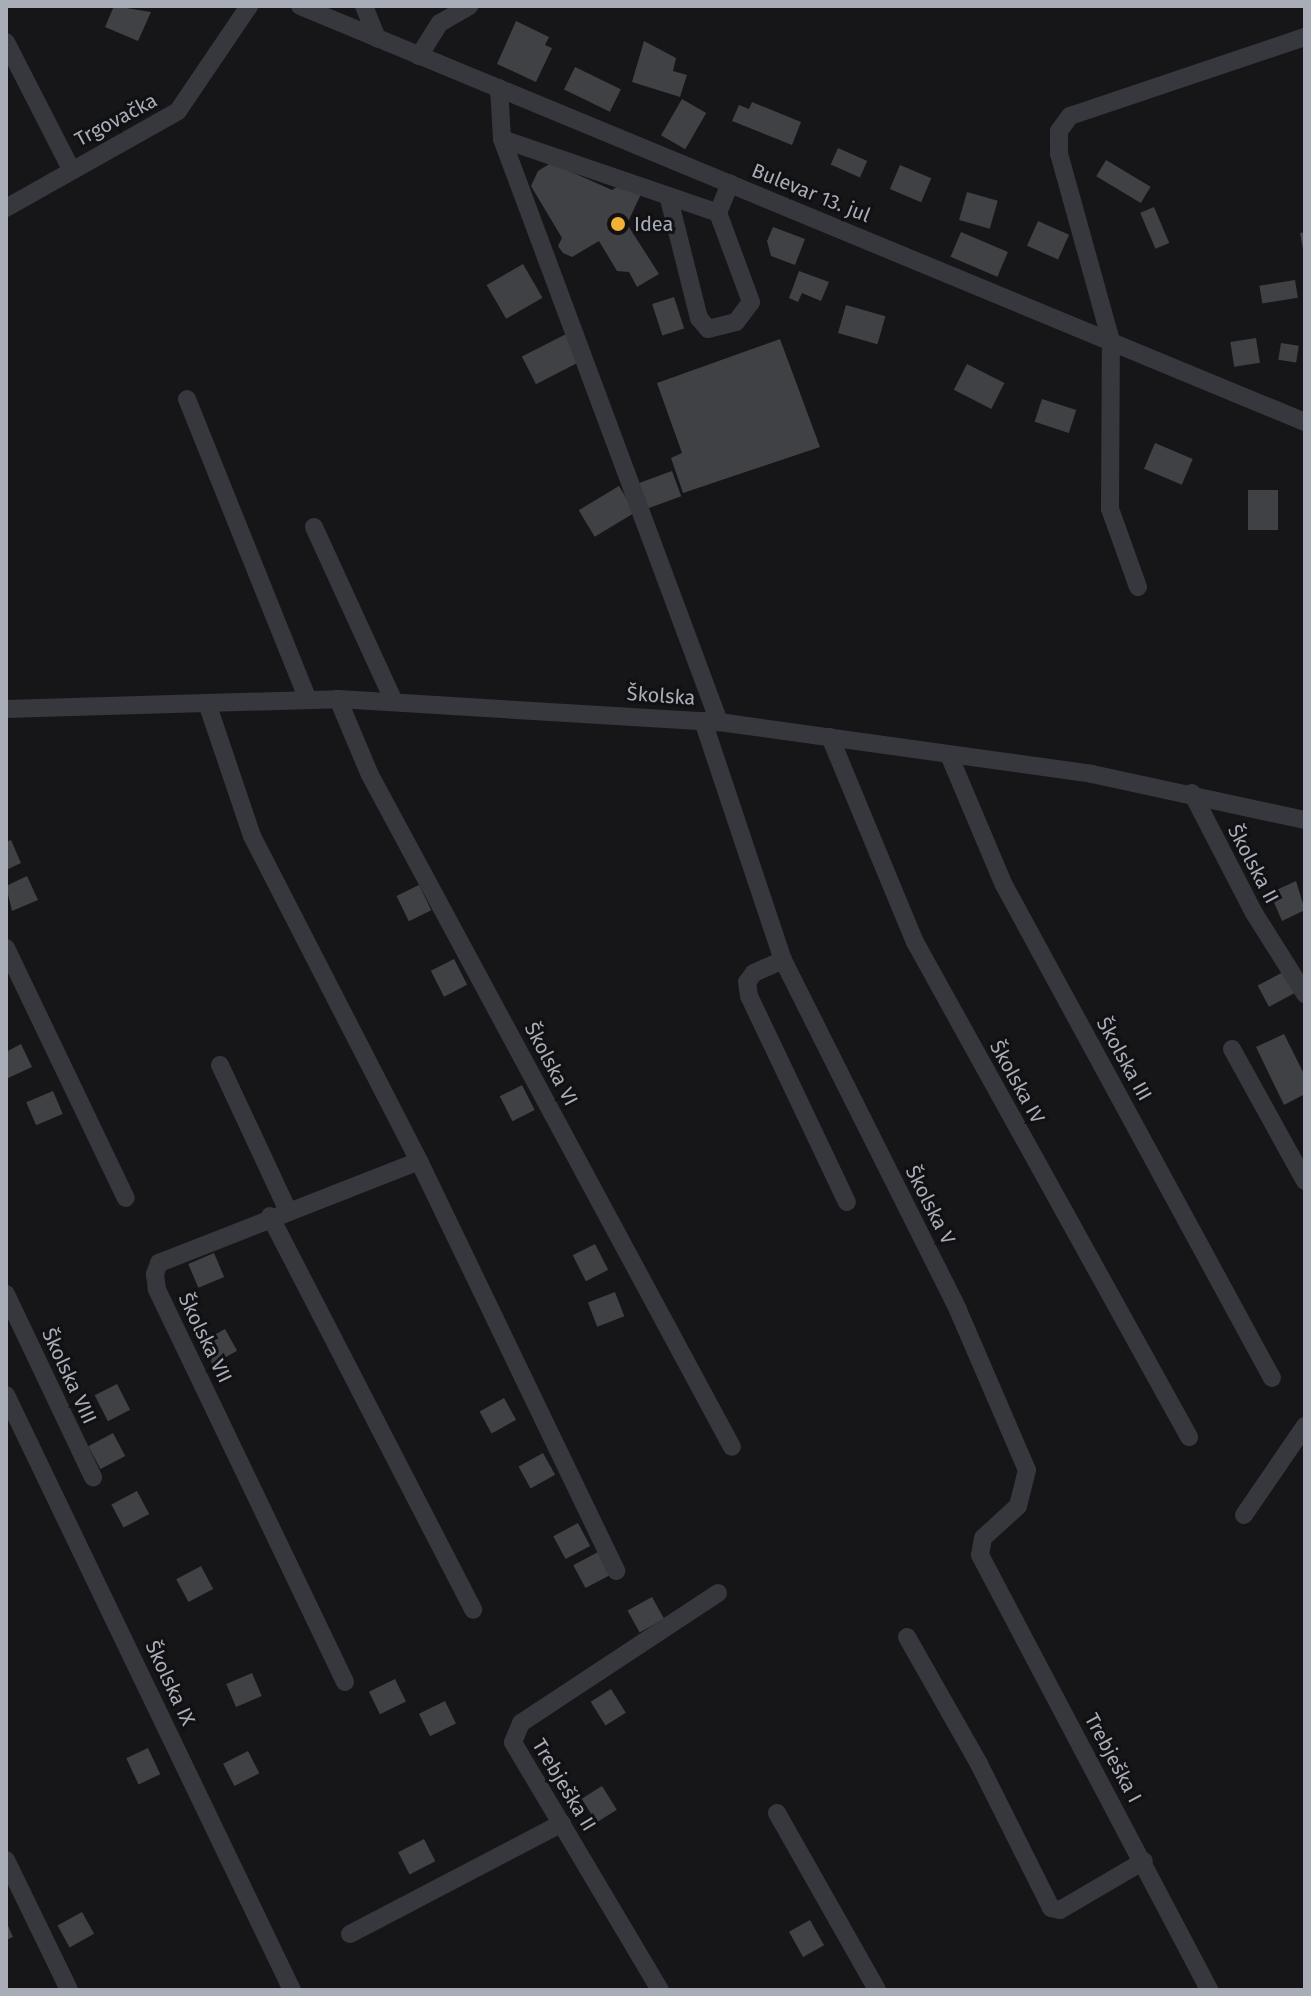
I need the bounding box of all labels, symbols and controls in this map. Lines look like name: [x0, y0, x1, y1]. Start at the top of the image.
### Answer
street label: Trgovačka: [71, 88, 161, 152]
street label: Bulevar 13. jul: [748, 158, 874, 228]
place label: Idea: [634, 212, 673, 236]
marker: Idea: [609, 215, 627, 233]
street label: Školska: [626, 682, 696, 710]
street label: Školska II: [1222, 821, 1284, 907]
street label: Školska III: [1091, 1013, 1157, 1105]
street label: Školska VI: [519, 1018, 583, 1110]
street label: Školska IV: [984, 1036, 1050, 1128]
street label: Školska V: [900, 1162, 960, 1248]
street label: Školska VII: [173, 1289, 237, 1387]
street label: Školska VIII: [36, 1324, 102, 1428]
street label: Školska IX: [140, 1637, 200, 1729]
street label: Trebješka I: [1080, 1709, 1146, 1807]
street label: Trebješka II: [527, 1735, 601, 1835]

